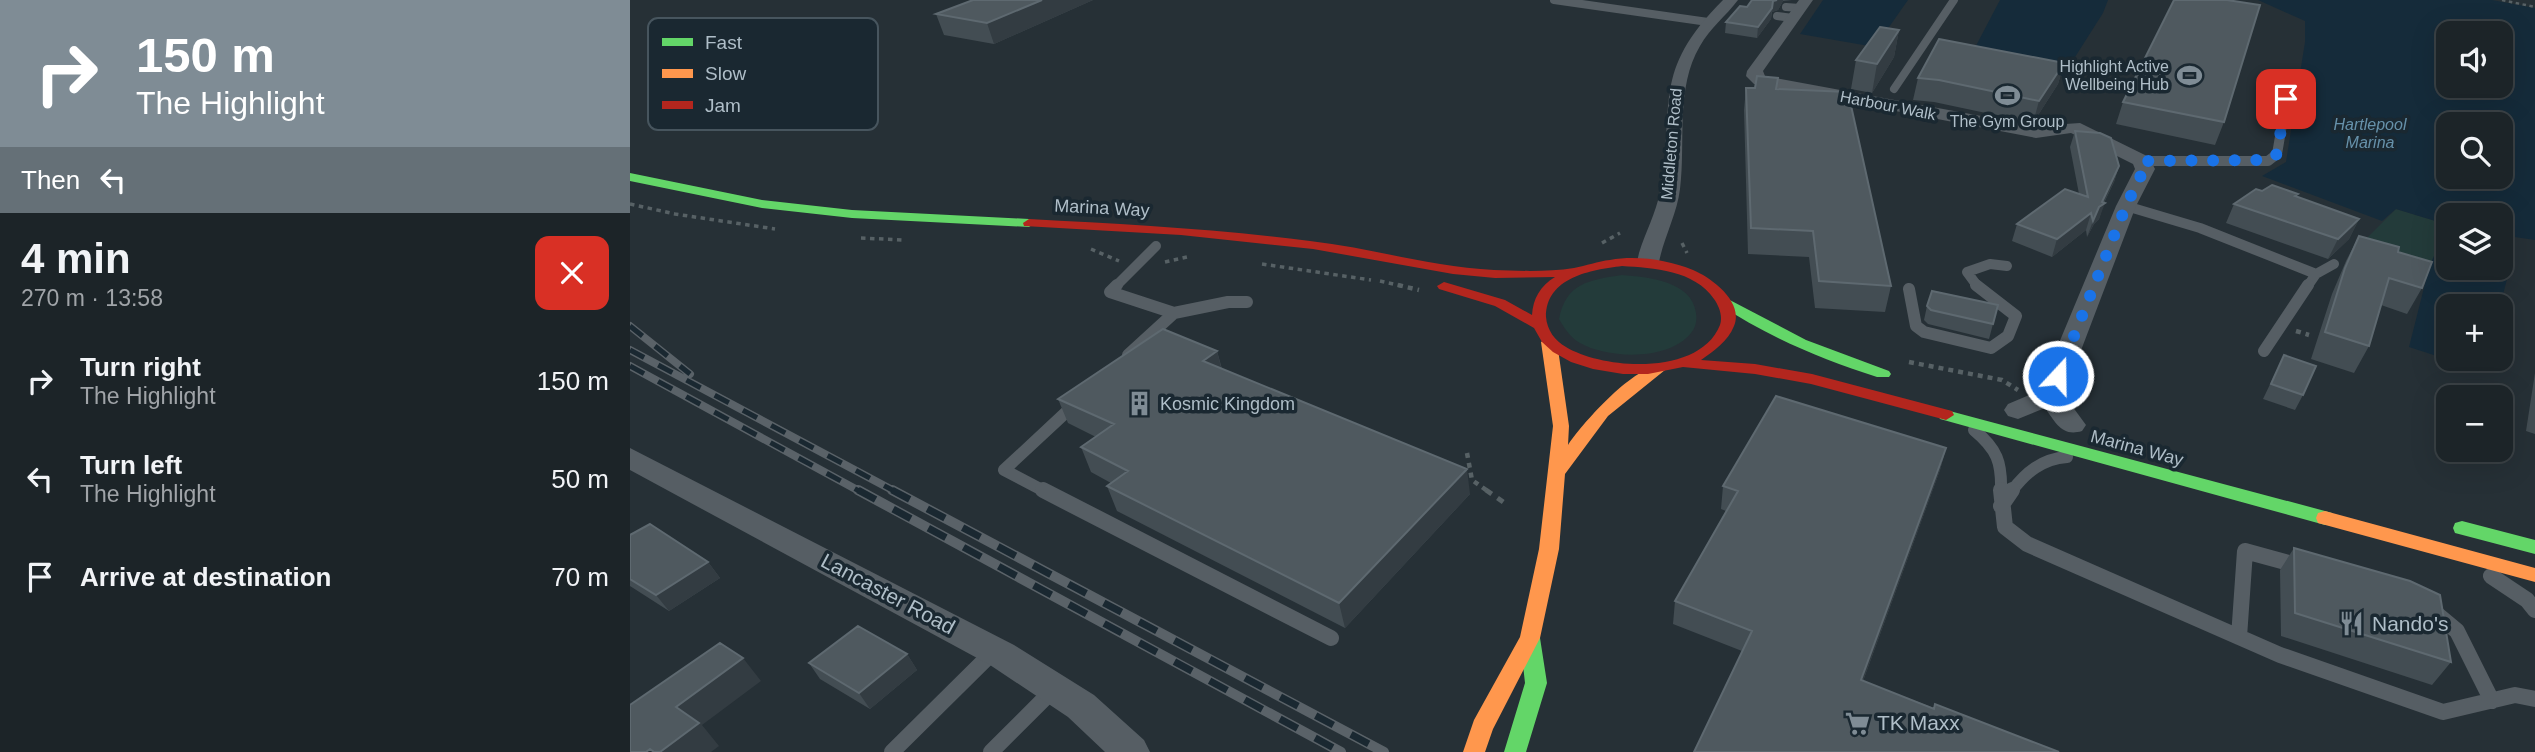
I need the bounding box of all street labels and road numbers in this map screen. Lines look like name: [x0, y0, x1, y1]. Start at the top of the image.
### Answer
street label: Middleton Road: [1658, 87, 1685, 201]
street label: Harbour Walk: [1839, 88, 1938, 123]
street label: Marina Way: [1054, 196, 1150, 220]
street label: Marina Way: [2088, 426, 2186, 470]
street label: Lancaster Road: [817, 549, 959, 639]

